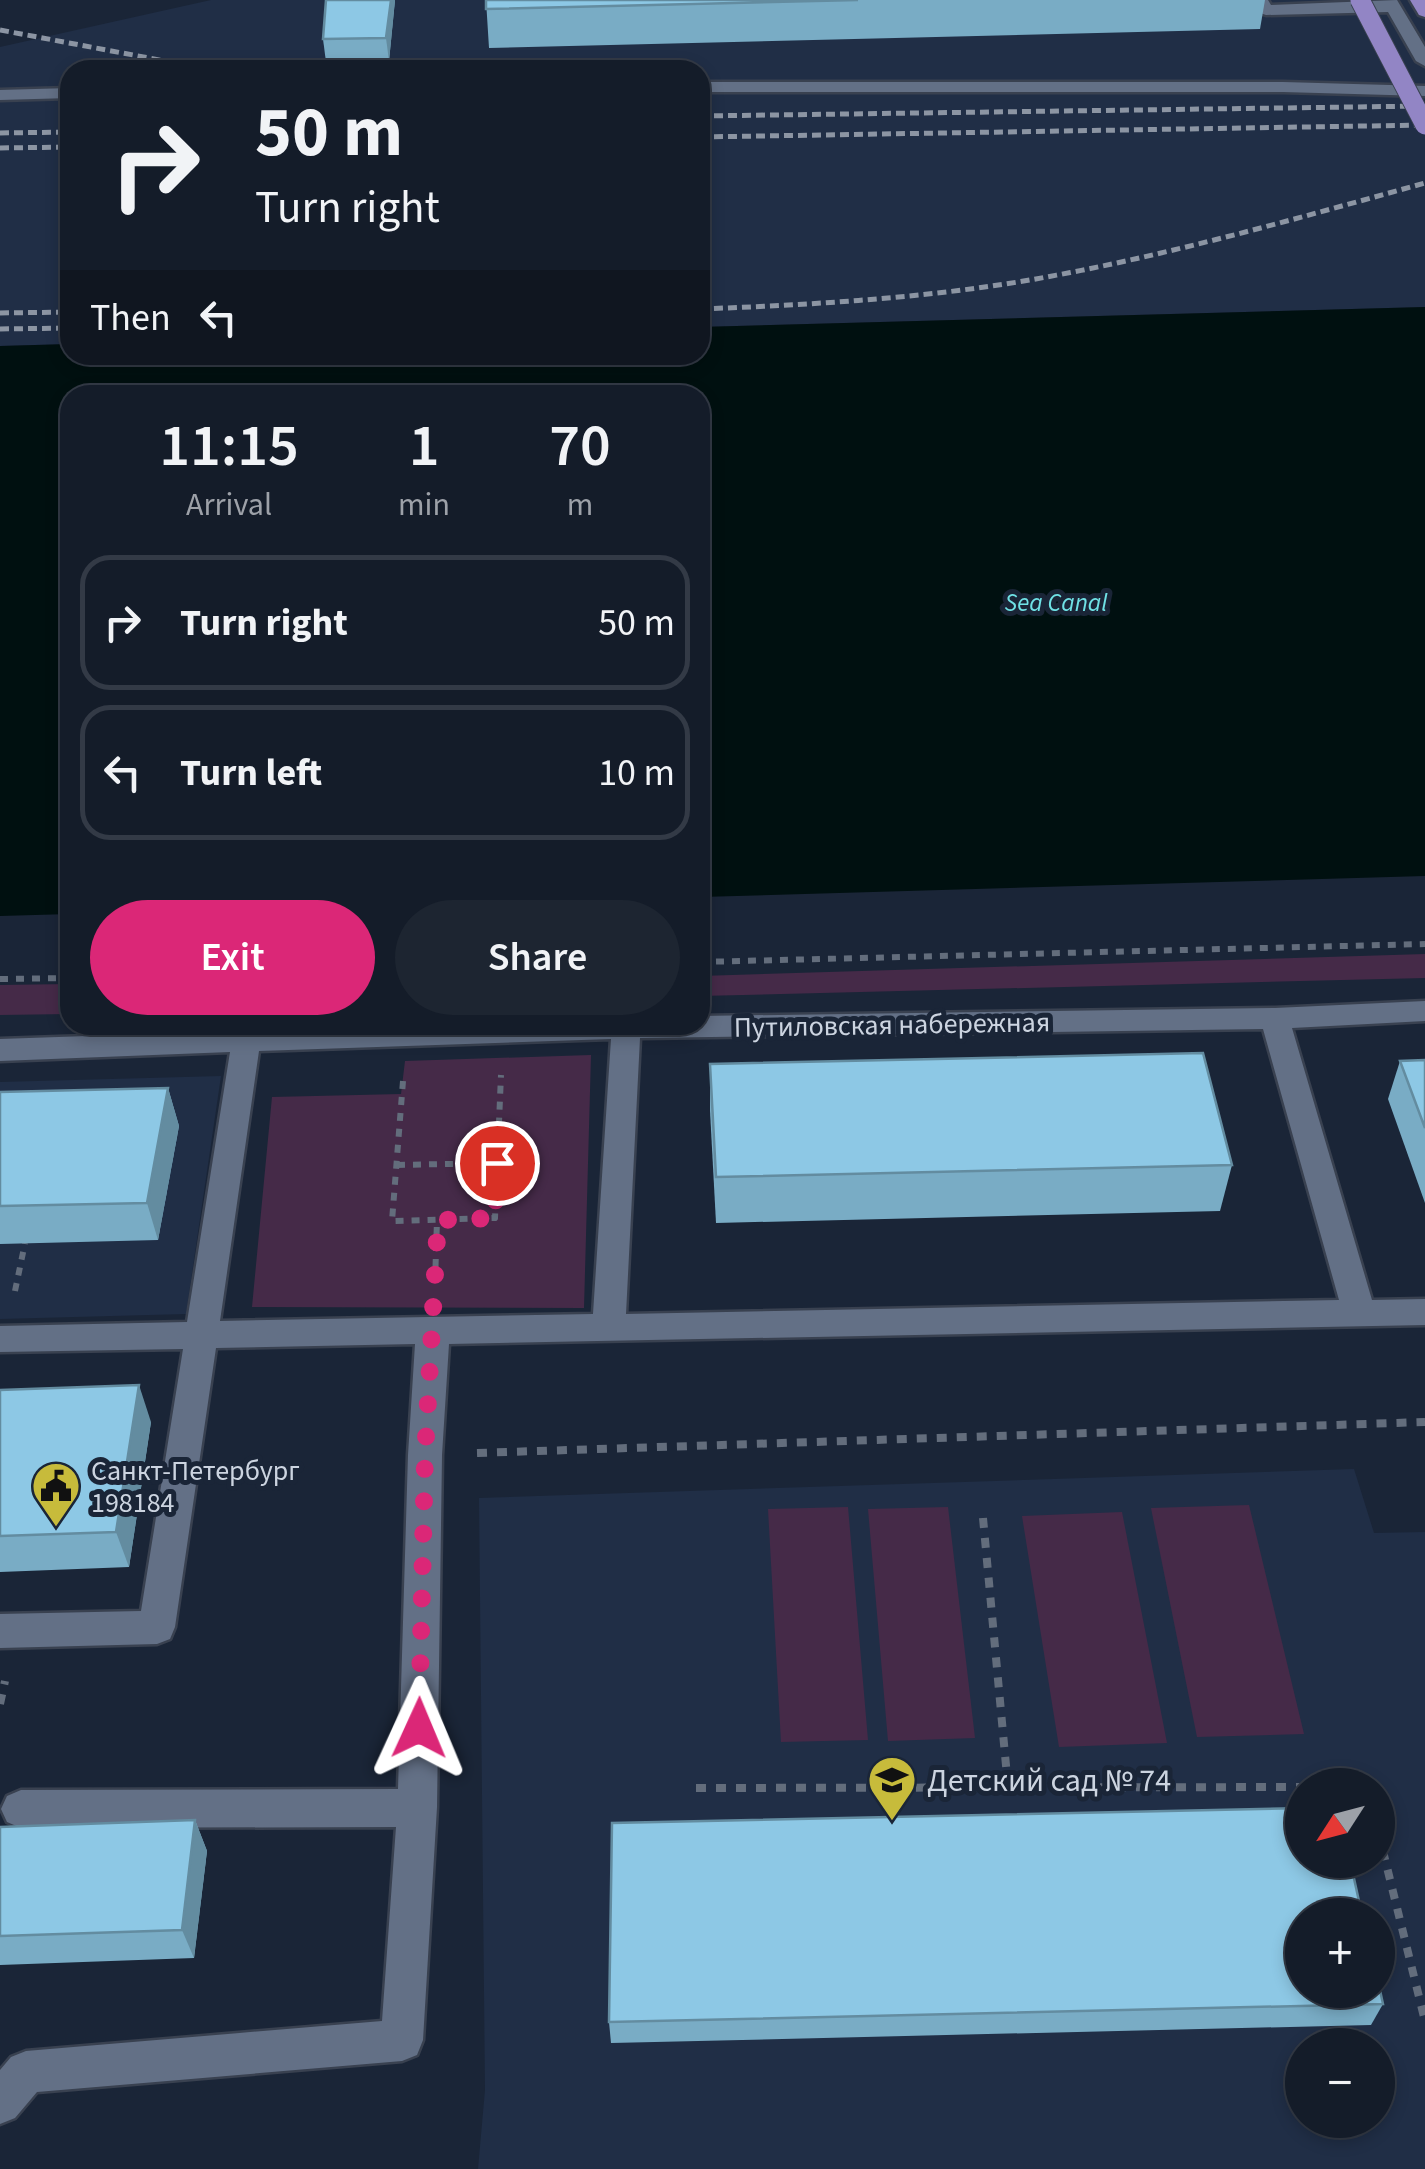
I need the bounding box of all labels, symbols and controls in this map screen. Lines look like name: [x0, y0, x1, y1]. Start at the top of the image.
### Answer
text: 50 m: [255, 83, 403, 183]
icon: right: [90, 100, 220, 230]
text: Turn right: [255, 176, 440, 240]
icon: left: [191, 290, 246, 345]
text: Then: [90, 291, 171, 345]
text: 11:15: [159, 404, 299, 489]
text: 1: [409, 404, 439, 489]
text: 70: [549, 404, 611, 489]
text: Arrival: [186, 482, 272, 528]
text: min: [398, 482, 450, 528]
text: m: [567, 482, 593, 528]
water label: Sea Canal: [1005, 585, 1108, 621]
icon: right: [95, 595, 150, 650]
text: Turn right: [180, 596, 348, 650]
text: 50 m: [598, 596, 675, 650]
icon: left: [95, 745, 150, 800]
text: Turn left: [180, 746, 322, 800]
text: 10 m: [598, 746, 675, 800]
button: Exit: [90, 900, 375, 1015]
button: Share: [395, 900, 680, 1015]
street label: Путиловская набережная: [733, 1002, 1051, 1048]
pin: [455, 1121, 540, 1206]
icon: arrive: [470, 1136, 525, 1191]
place label: Санкт-Петербург 198184: [91, 1451, 300, 1523]
public building icon: Санкт-Петербург 198184: [30, 1460, 82, 1528]
position arrow: [367, 1676, 471, 1780]
school or university icon: Детский сад № 74: [866, 1754, 918, 1822]
place label: Детский сад № 74: [927, 1758, 1171, 1804]
north arrow: [1285, 1768, 1395, 1878]
map controls: [1285, 1768, 1395, 2138]
button: +: [1285, 1898, 1395, 2008]
button: −: [1285, 2028, 1395, 2138]

